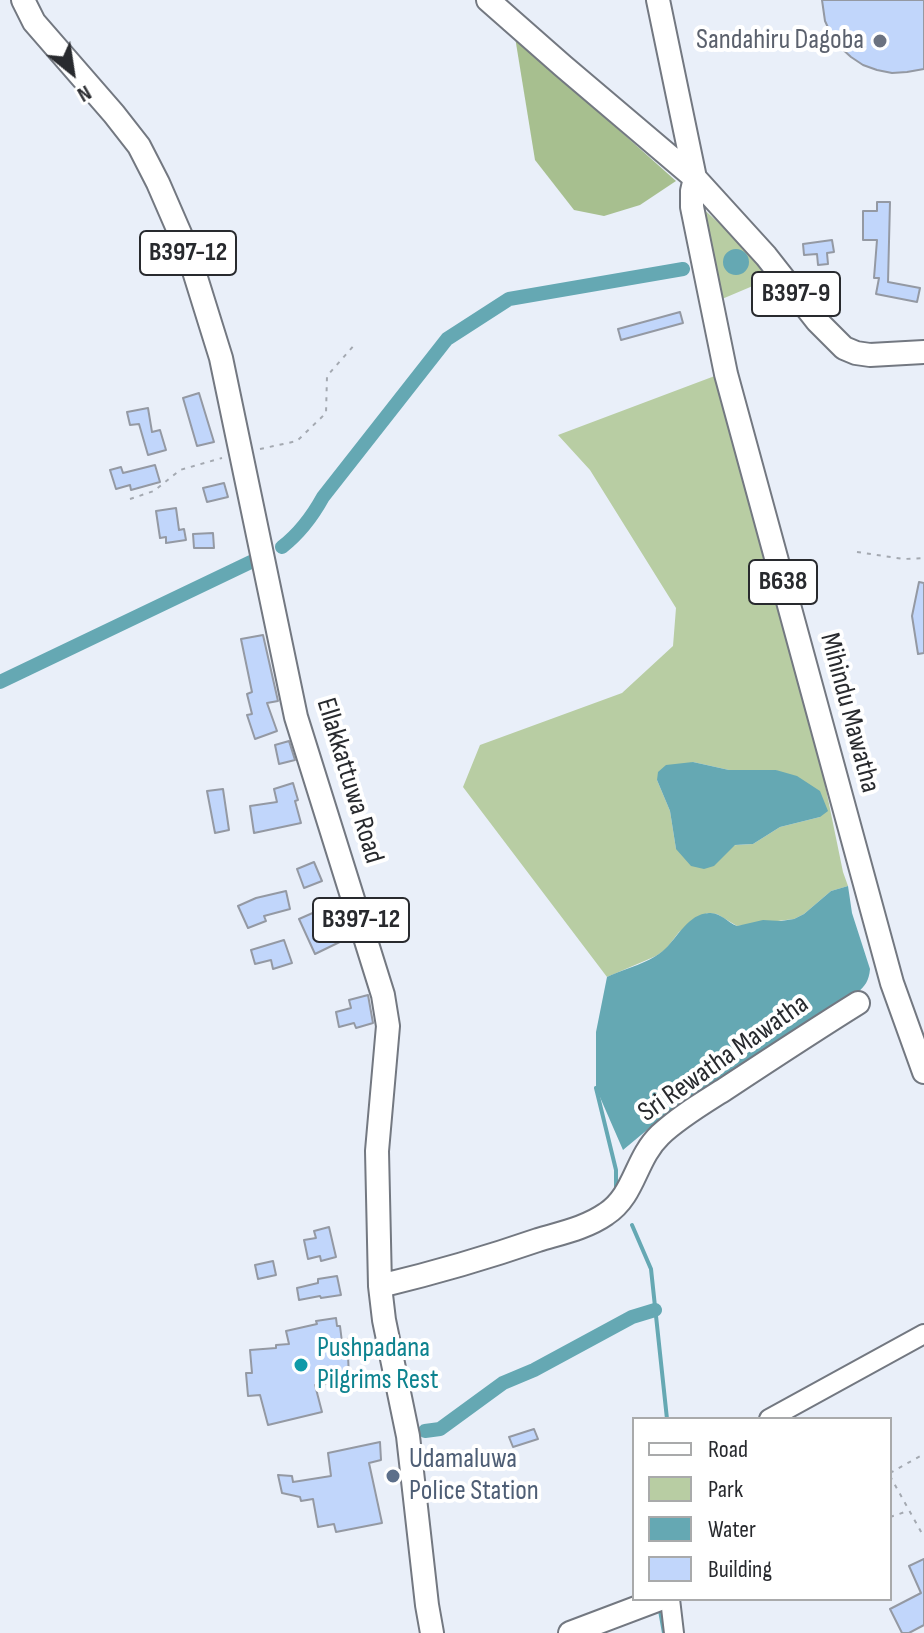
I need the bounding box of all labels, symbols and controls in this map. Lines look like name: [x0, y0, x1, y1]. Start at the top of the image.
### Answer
place label: Sandahiru Dagoba: [696, 24, 864, 58]
north arrow: [32, 32, 112, 112]
marker: Sandahiru Dagoba: [871, 32, 889, 50]
text: N: [72, 79, 96, 108]
road number: B397-12: [140, 231, 236, 275]
road number: B397-9: [752, 272, 840, 316]
road number: B638: [749, 560, 817, 604]
street label: Mihindu Mawatha: [812, 630, 886, 796]
street label: Ellakkattuwa Road: [308, 694, 390, 868]
road number: B397-12: [313, 898, 409, 942]
street label: Sri Rewatha Mawatha: [632, 988, 816, 1130]
place label: Pushpadana Pilgrims Rest: [317, 1332, 439, 1398]
marker: Pushpadana Pilgrims Rest: [292, 1356, 310, 1374]
legend: [632, 1417, 892, 1601]
text: Road: [708, 1435, 748, 1464]
place label: Udamaluwa Police Station: [409, 1443, 539, 1509]
marker: Udamaluwa Police Station: [384, 1467, 402, 1485]
text: Park: [708, 1475, 743, 1504]
text: Water: [708, 1515, 756, 1544]
text: Building: [708, 1555, 772, 1584]

